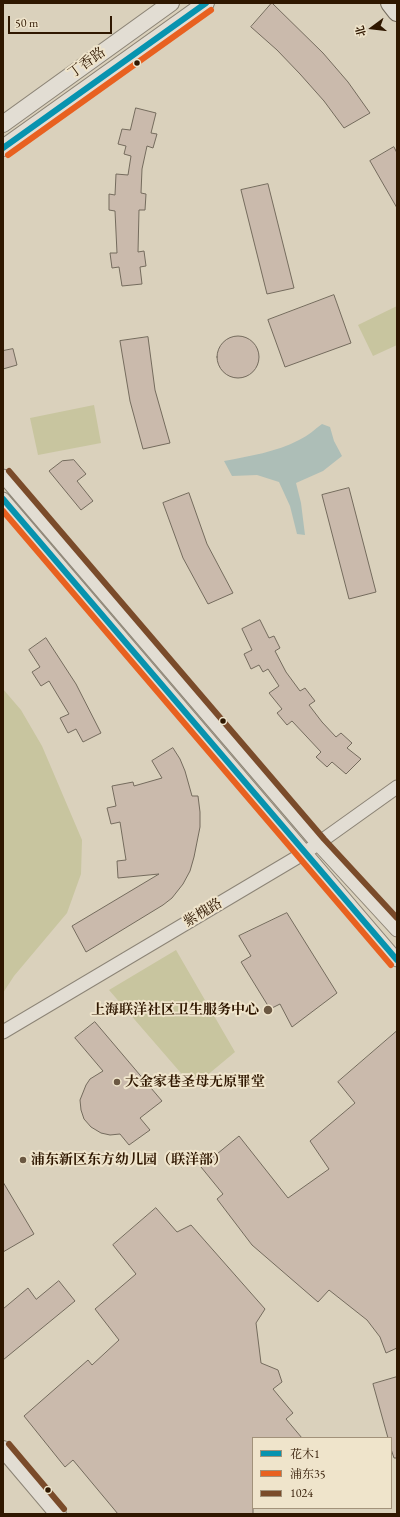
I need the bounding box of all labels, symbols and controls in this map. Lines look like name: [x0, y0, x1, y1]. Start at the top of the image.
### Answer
scale bar: [10, 8, 114, 34]
north arrow: [352, 8, 392, 48]
text: 50 m: [15, 15, 38, 31]
text: 北: [352, 24, 369, 38]
street label: 丁香路: [65, 44, 109, 82]
unlabelled marker: [132, 58, 142, 68]
unlabelled marker: [218, 716, 228, 726]
street label: 紫槐路: [181, 895, 225, 931]
place label: 上海联洋社区卫生服务中心: [91, 1002, 259, 1018]
marker: 上海联洋社区卫生服务中心: [262, 1004, 274, 1016]
place label: 大金家巷圣母无原罪堂: [125, 1074, 265, 1090]
marker: 大金家巷圣母无原罪堂: [112, 1077, 122, 1087]
place label: 浦东新区东方幼儿园（联洋部）: [31, 1152, 227, 1168]
marker: 浦东新区东方幼儿园（联洋部）: [18, 1155, 28, 1165]
legend: [252, 1437, 392, 1509]
text: 花木1: [290, 1446, 320, 1462]
text: 浦东35: [290, 1466, 326, 1482]
unlabelled marker: [43, 1485, 53, 1495]
text: 1024: [290, 1485, 313, 1501]

